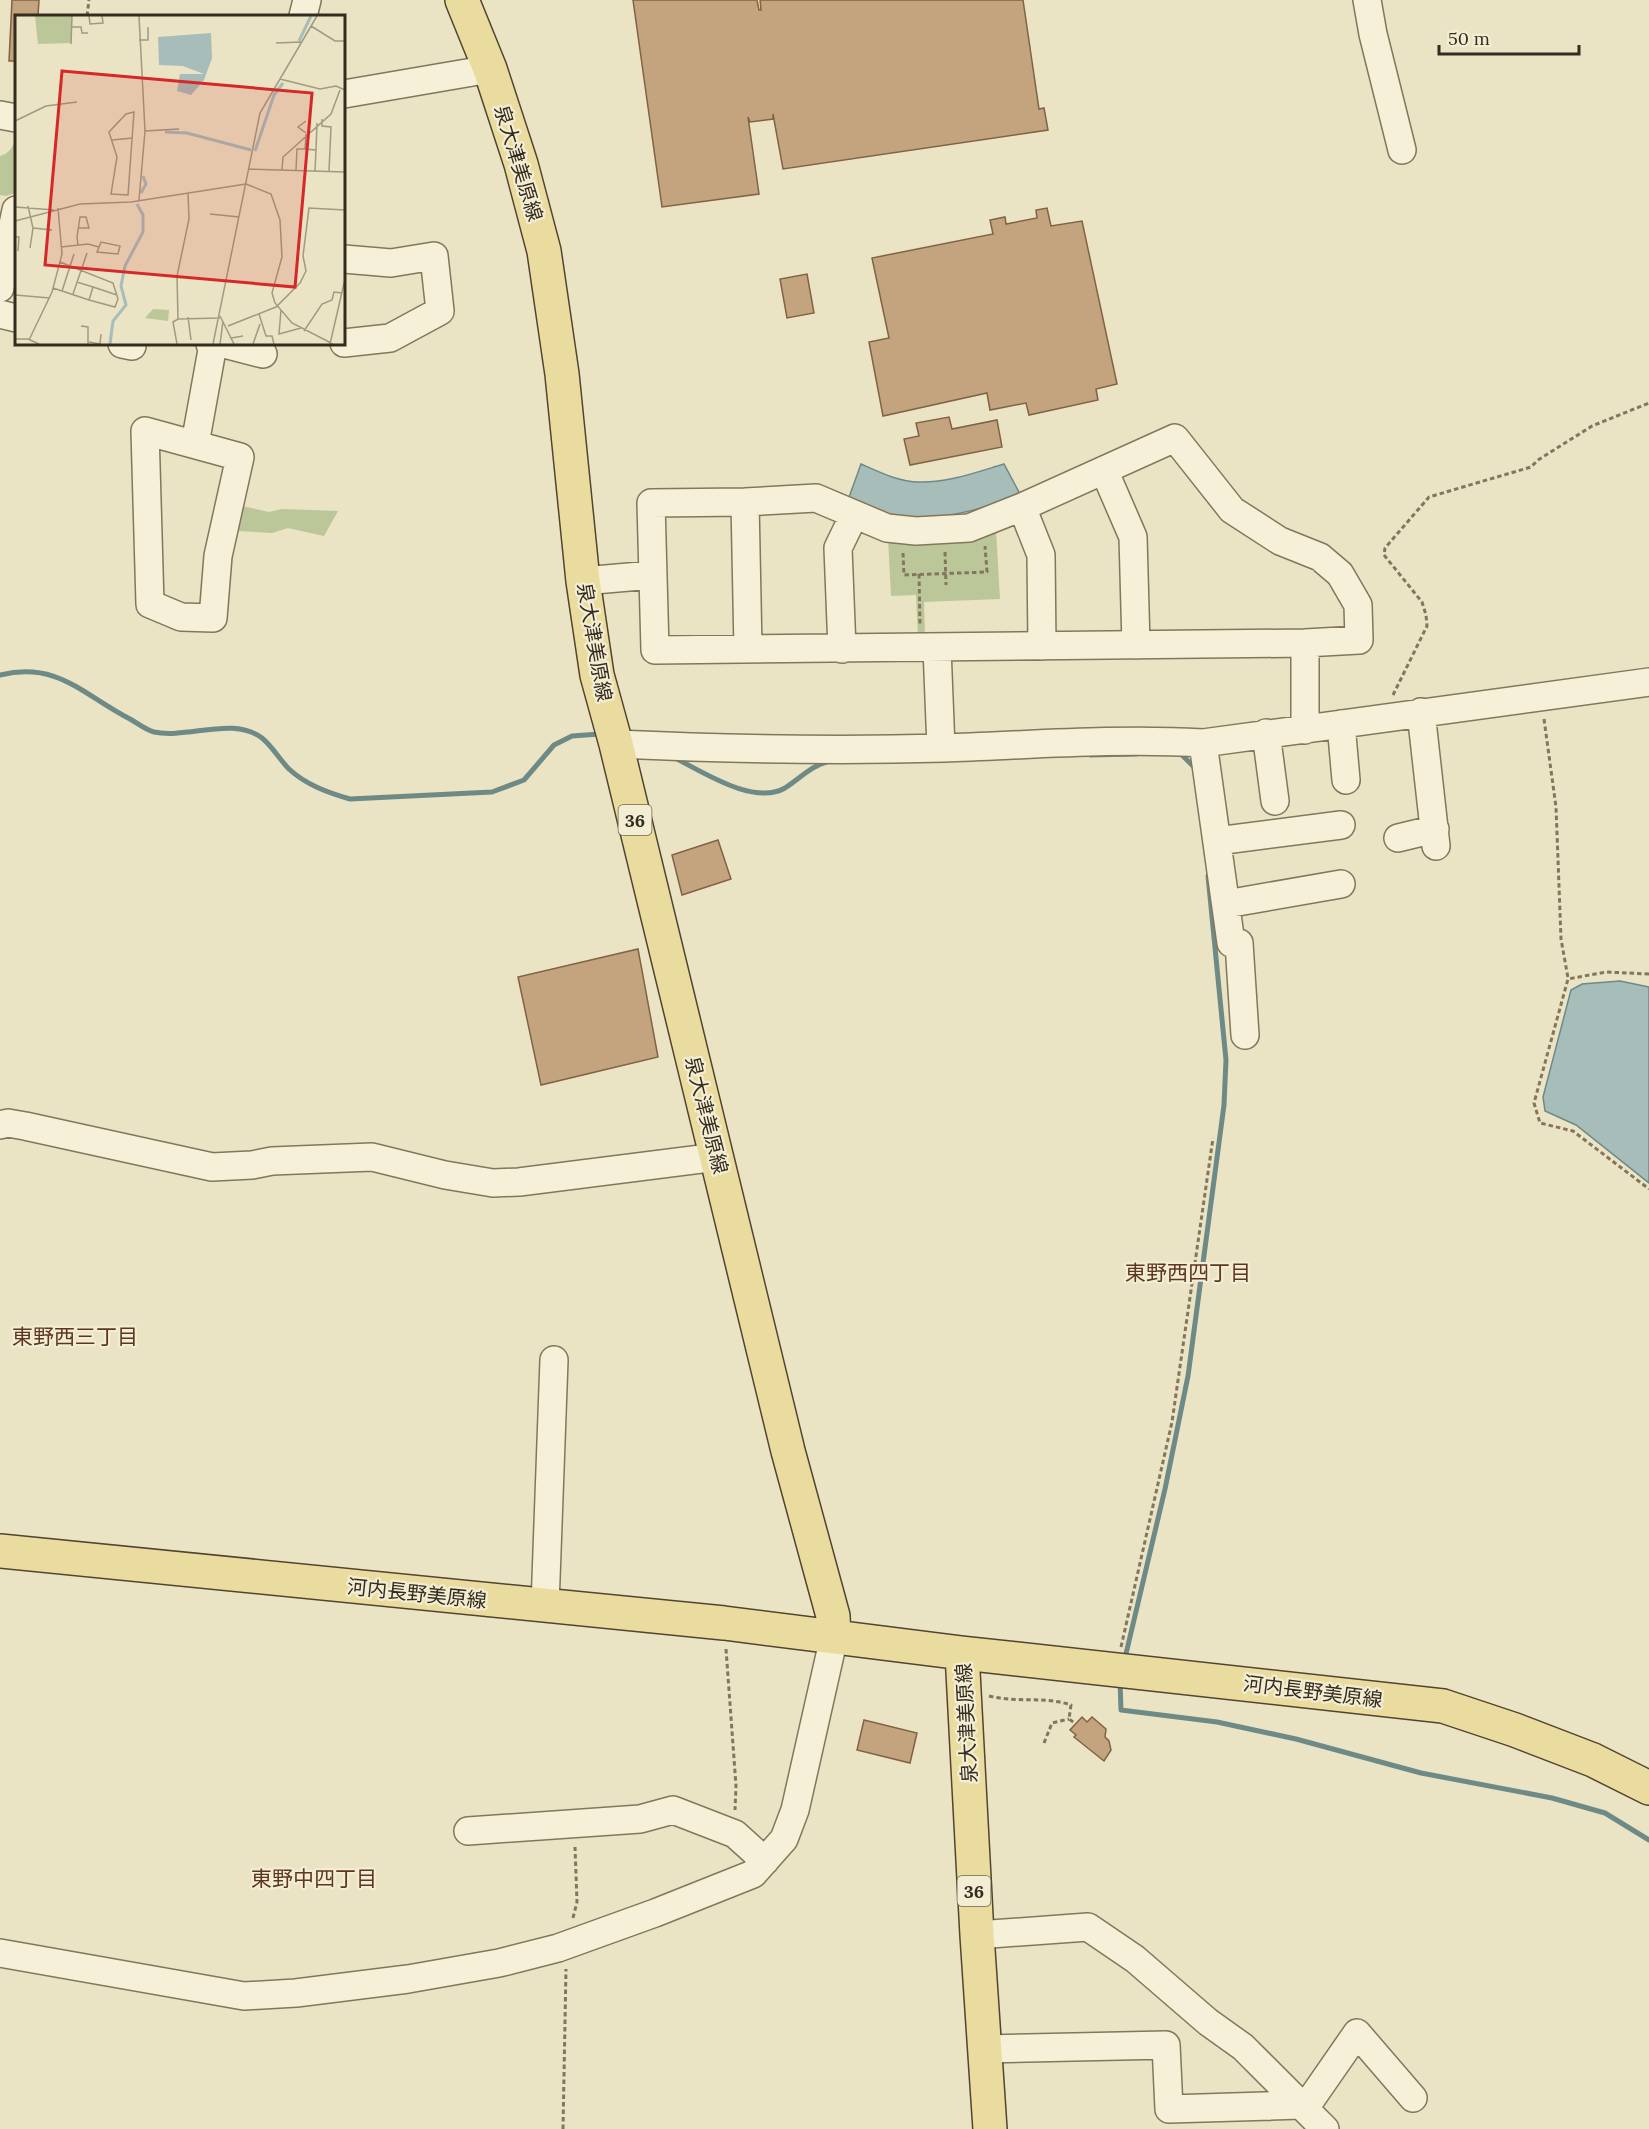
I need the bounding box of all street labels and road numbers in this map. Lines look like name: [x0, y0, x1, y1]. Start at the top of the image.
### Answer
street label: 泉大津美原線: [490, 102, 548, 224]
street label: 泉大津美原線: [572, 581, 618, 703]
road number: 36: [618, 805, 652, 835]
street label: 泉大津美原線: [680, 1054, 734, 1176]
street label: 河内長野美原線: [346, 1573, 488, 1613]
street label: 泉大津美原線: [950, 1662, 982, 1784]
street label: 河内長野美原線: [1242, 1670, 1384, 1712]
road number: 36: [958, 1876, 990, 1906]

